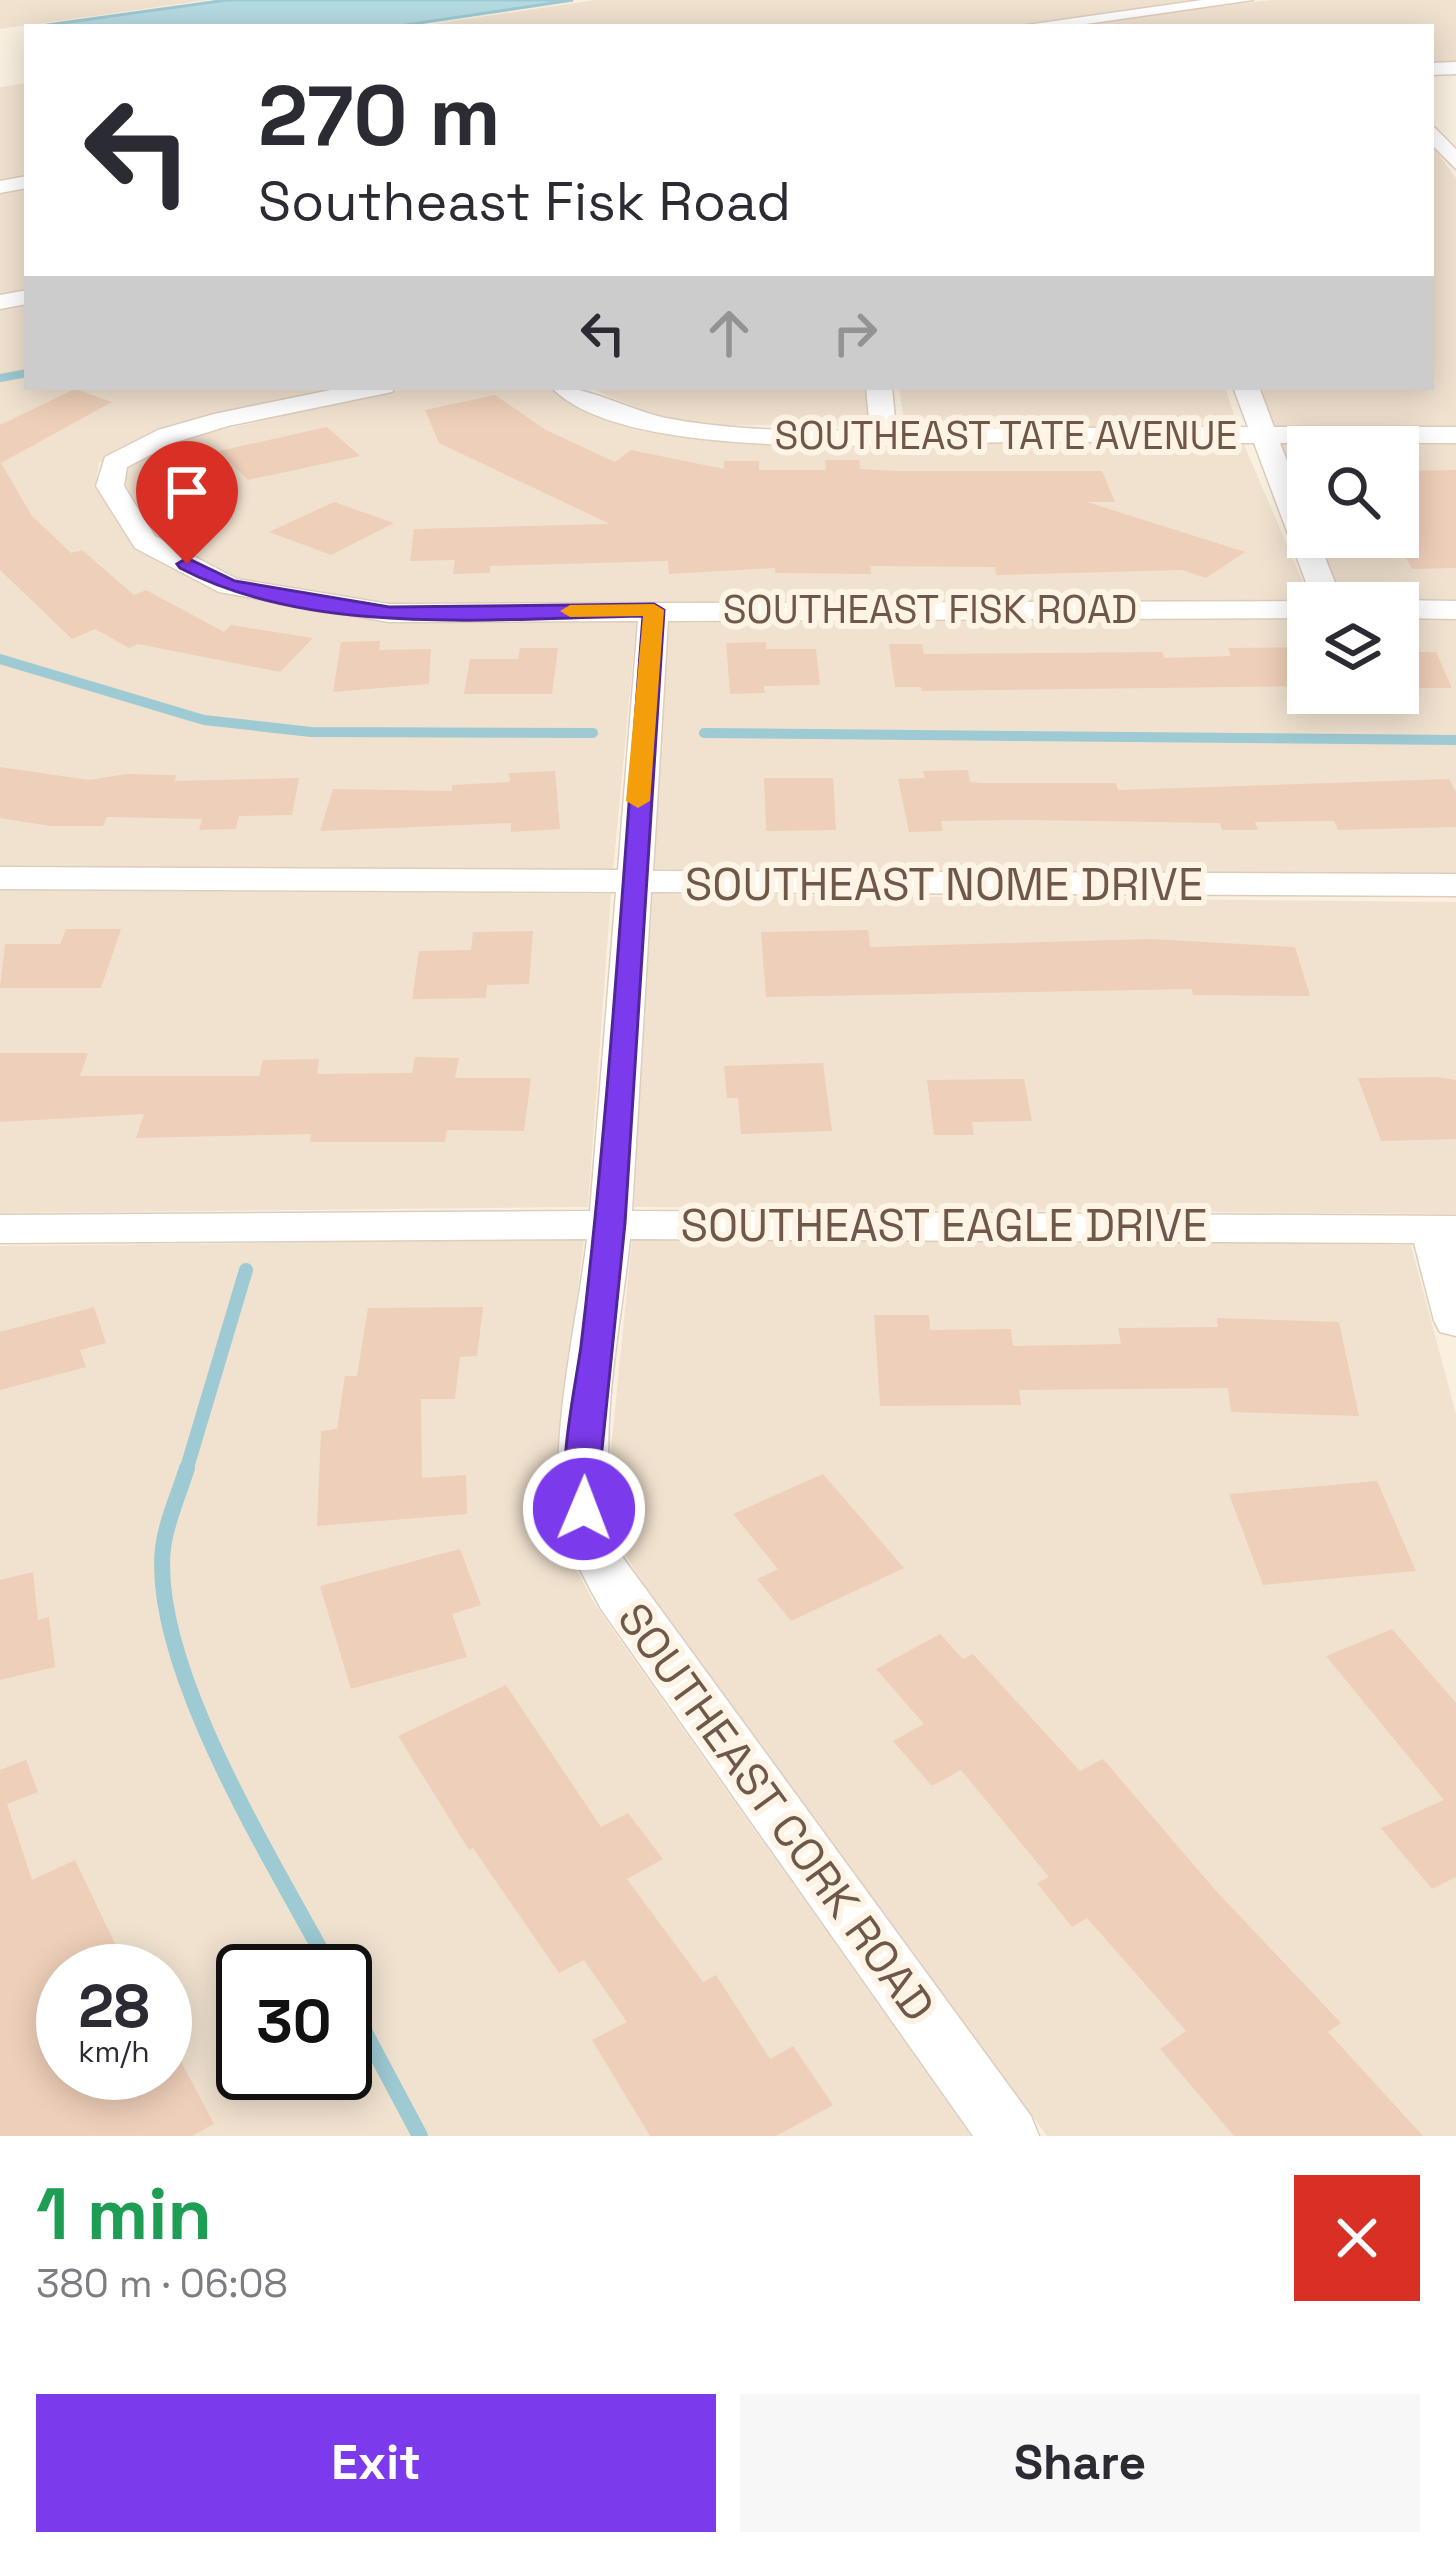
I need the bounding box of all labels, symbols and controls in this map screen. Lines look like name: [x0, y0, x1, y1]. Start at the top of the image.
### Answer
text: 270 m: [258, 62, 501, 170]
icon: left: [60, 72, 216, 228]
text: Southeast Fisk Road: [258, 167, 791, 236]
icon: left: [570, 300, 636, 366]
icon: ahead: [696, 300, 762, 366]
icon: right: [822, 300, 888, 366]
street label: SOUTHEAST TATE AVENUE: [774, 411, 1238, 460]
map controls: [1287, 426, 1419, 714]
button: search: [1287, 426, 1419, 558]
pin: [136, 441, 238, 564]
icon: arrive: [154, 459, 220, 525]
button: layers: [1287, 582, 1419, 714]
street label: SOUTHEAST FISK ROAD: [723, 585, 1137, 634]
street label: SOUTHEAST NOME DRIVE: [685, 856, 1203, 913]
street label: SOUTHEAST EAGLE DRIVE: [680, 1197, 1208, 1254]
position arrow: [521, 1446, 647, 1572]
street label: SOUTHEAST CORK ROAD: [605, 1592, 947, 2032]
speed limit sign: 30: [216, 1944, 372, 2100]
text: 28: [78, 1968, 150, 2045]
text: km/h: [78, 2032, 150, 2071]
text: 1 min: [36, 2168, 212, 2260]
button: close: [1294, 2175, 1420, 2301]
text: 380 m · 06:08: [36, 2259, 288, 2308]
button: Exit: [36, 2394, 716, 2532]
button: Share: [740, 2394, 1420, 2532]

